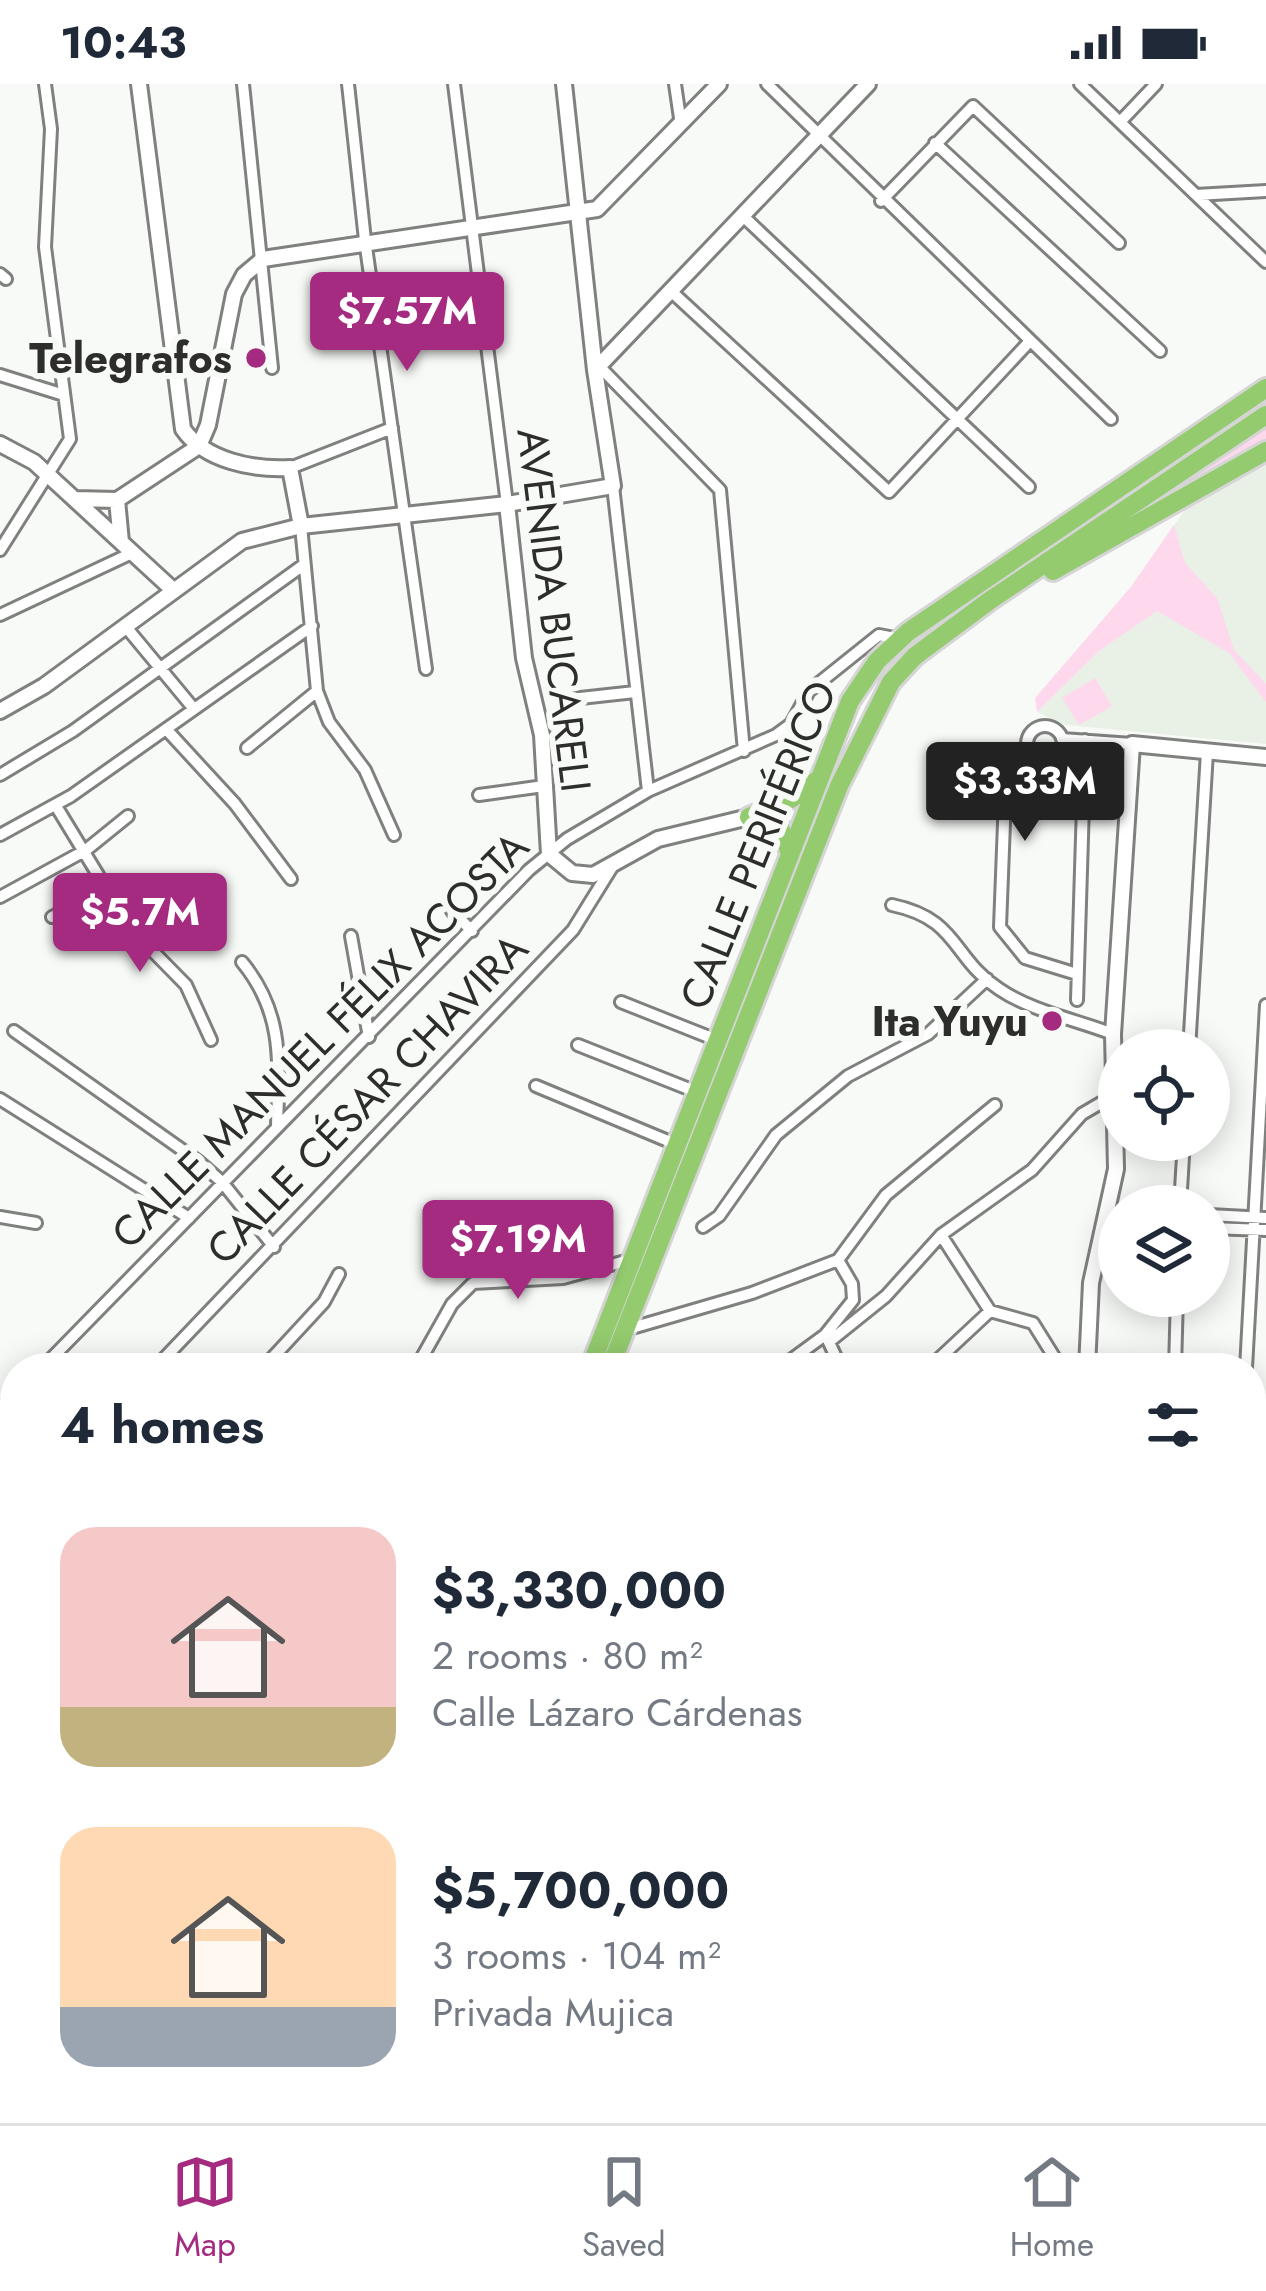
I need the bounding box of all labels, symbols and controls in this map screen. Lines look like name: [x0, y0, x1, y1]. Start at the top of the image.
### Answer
text: 10:43: [60, 10, 187, 75]
pin: $7.57M: [309, 272, 505, 374]
text: $7.57M: [337, 282, 477, 339]
place label: Telegrafos: [29, 328, 232, 389]
marker: Telegrafos: [243, 345, 269, 371]
street label: AVENIDA BUCARELI: [501, 425, 607, 795]
street label: CALLE PERIFÉRICO: [664, 672, 852, 1018]
pin: $3.33M: [927, 742, 1123, 844]
text: $3.33M: [953, 752, 1097, 809]
street label: CALLE MANUEL FÉLIX ACOSTA: [98, 817, 543, 1262]
pin: $5.7M: [56, 873, 224, 975]
text: $5.7M: [80, 883, 200, 940]
street label: CALLE CÉSAR CHAVIRA: [192, 919, 542, 1278]
place label: Ita Yuyu: [871, 991, 1028, 1052]
marker: Ita Yuyu: [1039, 1008, 1065, 1034]
map controls: [1098, 1029, 1230, 1317]
button: locate: [1098, 1029, 1230, 1161]
button: layers: [1098, 1185, 1230, 1317]
pin: $7.19M: [420, 1200, 616, 1302]
text: $7.19M: [449, 1210, 587, 1267]
text: 4 homes: [60, 1388, 264, 1462]
icon: filters: [1140, 1392, 1206, 1458]
text: $3,330,000: [432, 1553, 726, 1627]
icon: home: [156, 1575, 300, 1719]
text: 2 rooms · 80 m²: [432, 1627, 703, 1684]
text: Calle Lázaro Cárdenas: [432, 1684, 802, 1741]
text: $5,700,000: [432, 1853, 729, 1927]
icon: home: [156, 1875, 300, 2019]
text: 3 rooms · 104 m²: [432, 1927, 721, 1984]
text: Privada Mujica: [432, 1984, 674, 2041]
tab: Map: [172, 2149, 238, 2268]
tab: Saved: [582, 2149, 666, 2268]
tab: Home: [1010, 2149, 1094, 2268]

